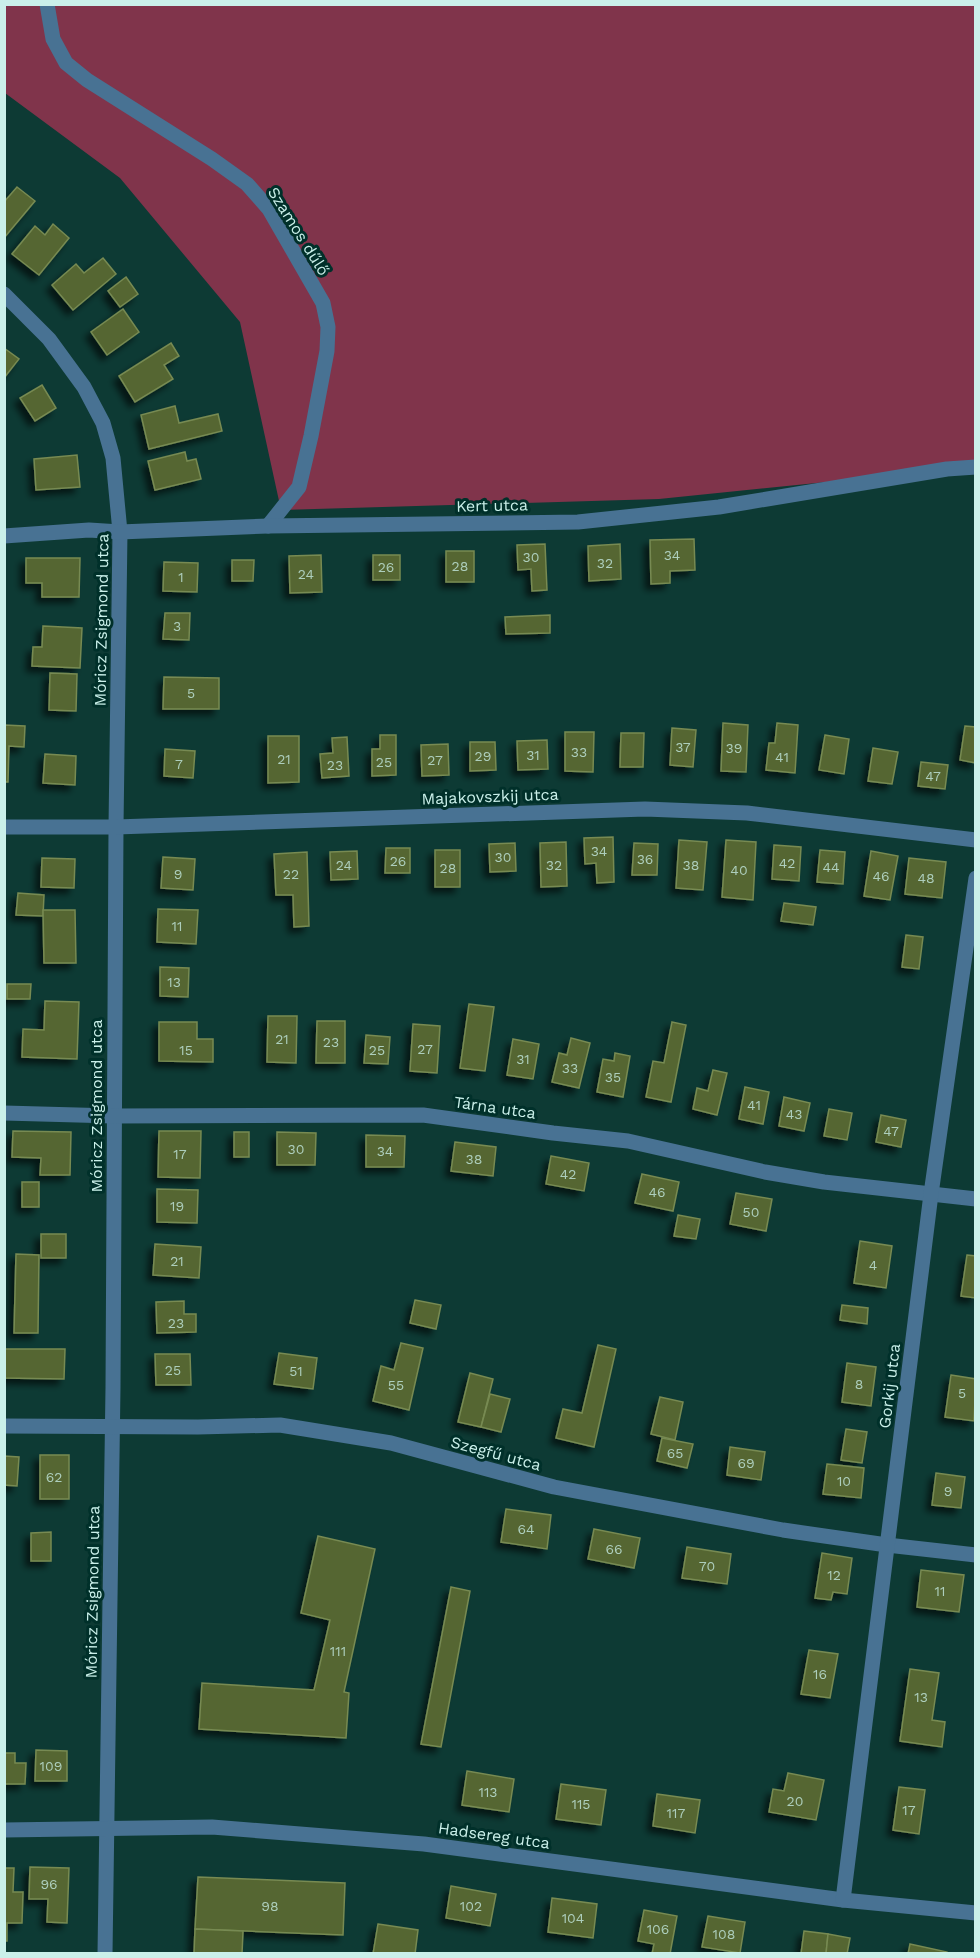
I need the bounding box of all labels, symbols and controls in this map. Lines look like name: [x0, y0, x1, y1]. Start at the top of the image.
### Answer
street label: Szamos dűlő: [264, 183, 333, 279]
street label: Kert utca: [456, 495, 528, 516]
street label: Móricz Zsigmond utca: [90, 533, 113, 707]
house number: 34: [664, 547, 680, 563]
house number: 30: [523, 549, 539, 565]
house number: 32: [597, 555, 613, 571]
house number: 28: [452, 558, 468, 574]
house number: 26: [378, 559, 394, 575]
house number: 24: [298, 566, 314, 582]
house number: 1: [178, 569, 184, 585]
house number: 3: [173, 618, 181, 634]
house number: 5: [187, 685, 195, 701]
house number: 37: [675, 739, 691, 755]
house number: 39: [726, 740, 742, 756]
house number: 33: [571, 744, 587, 760]
house number: 31: [526, 747, 540, 763]
house number: 29: [475, 748, 491, 764]
house number: 41: [775, 749, 789, 765]
house number: 21: [277, 751, 291, 767]
house number: 27: [427, 752, 443, 768]
house number: 25: [376, 754, 392, 770]
house number: 7: [175, 756, 183, 772]
house number: 23: [327, 757, 343, 773]
house number: 47: [925, 768, 941, 784]
street label: Majakovszkij utca: [421, 785, 559, 808]
house number: 34: [591, 843, 607, 859]
house number: 30: [495, 849, 511, 865]
house number: 36: [637, 851, 653, 867]
house number: 26: [390, 853, 406, 869]
house number: 42: [779, 855, 795, 871]
house number: 24: [336, 857, 352, 873]
house number: 32: [546, 857, 562, 873]
house number: 38: [683, 857, 699, 873]
house number: 44: [822, 859, 840, 875]
house number: 28: [440, 860, 456, 876]
house number: 40: [730, 862, 748, 878]
house number: 9: [174, 866, 182, 882]
house number: 22: [283, 866, 299, 882]
house number: 46: [872, 868, 890, 884]
house number: 48: [917, 870, 935, 886]
house number: 11: [172, 918, 182, 934]
house number: 13: [167, 974, 181, 990]
street label: Móricz Zsigmond utca: [87, 1020, 106, 1193]
house number: 21: [275, 1031, 289, 1047]
house number: 23: [323, 1034, 339, 1050]
house number: 27: [417, 1041, 433, 1057]
house number: 15: [179, 1042, 193, 1058]
house number: 25: [369, 1042, 385, 1058]
house number: 31: [516, 1051, 530, 1067]
house number: 33: [562, 1060, 578, 1076]
house number: 35: [605, 1069, 621, 1085]
street label: Tárna utca: [453, 1092, 537, 1123]
house number: 41: [747, 1097, 761, 1113]
house number: 43: [786, 1106, 802, 1122]
house number: 47: [883, 1123, 899, 1139]
house number: 30: [288, 1141, 304, 1157]
house number: 34: [377, 1143, 393, 1159]
house number: 17: [173, 1146, 187, 1162]
house number: 38: [466, 1151, 482, 1167]
house number: 42: [560, 1166, 576, 1182]
house number: 46: [648, 1184, 666, 1200]
house number: 19: [170, 1198, 184, 1214]
house number: 50: [743, 1204, 759, 1220]
house number: 21: [170, 1253, 184, 1269]
house number: 4: [869, 1257, 877, 1273]
house number: 23: [168, 1315, 184, 1331]
street label: Gorkij utca: [875, 1343, 904, 1430]
house number: 25: [165, 1362, 181, 1378]
house number: 51: [289, 1363, 303, 1379]
house number: 8: [855, 1376, 863, 1392]
house number: 55: [388, 1377, 404, 1393]
house number: 5: [958, 1385, 966, 1401]
street label: Szegfű utca: [449, 1432, 543, 1475]
house number: 65: [667, 1445, 683, 1461]
house number: 69: [737, 1455, 755, 1471]
house number: 62: [46, 1469, 62, 1485]
house number: 10: [837, 1473, 851, 1489]
house number: 9: [944, 1483, 952, 1499]
street label: Móricz Zsigmond utca: [81, 1505, 104, 1679]
house number: 64: [517, 1521, 535, 1537]
house number: 66: [605, 1541, 623, 1557]
house number: 70: [699, 1558, 715, 1574]
house number: 12: [827, 1567, 841, 1583]
house number: 11: [935, 1583, 945, 1599]
house number: 111: [330, 1643, 346, 1659]
house number: 16: [813, 1666, 827, 1682]
house number: 13: [914, 1689, 928, 1705]
house number: 109: [40, 1758, 62, 1774]
house number: 113: [478, 1784, 498, 1800]
house number: 20: [787, 1793, 803, 1809]
house number: 115: [571, 1796, 591, 1812]
house number: 17: [902, 1802, 916, 1818]
house number: 117: [667, 1805, 686, 1821]
street label: Hadsereg utca: [437, 1818, 551, 1853]
house number: 96: [40, 1876, 58, 1892]
house number: 98: [261, 1898, 279, 1914]
house number: 102: [460, 1898, 482, 1914]
house number: 104: [562, 1910, 584, 1926]
house number: 106: [647, 1921, 669, 1937]
house number: 108: [713, 1926, 735, 1942]

